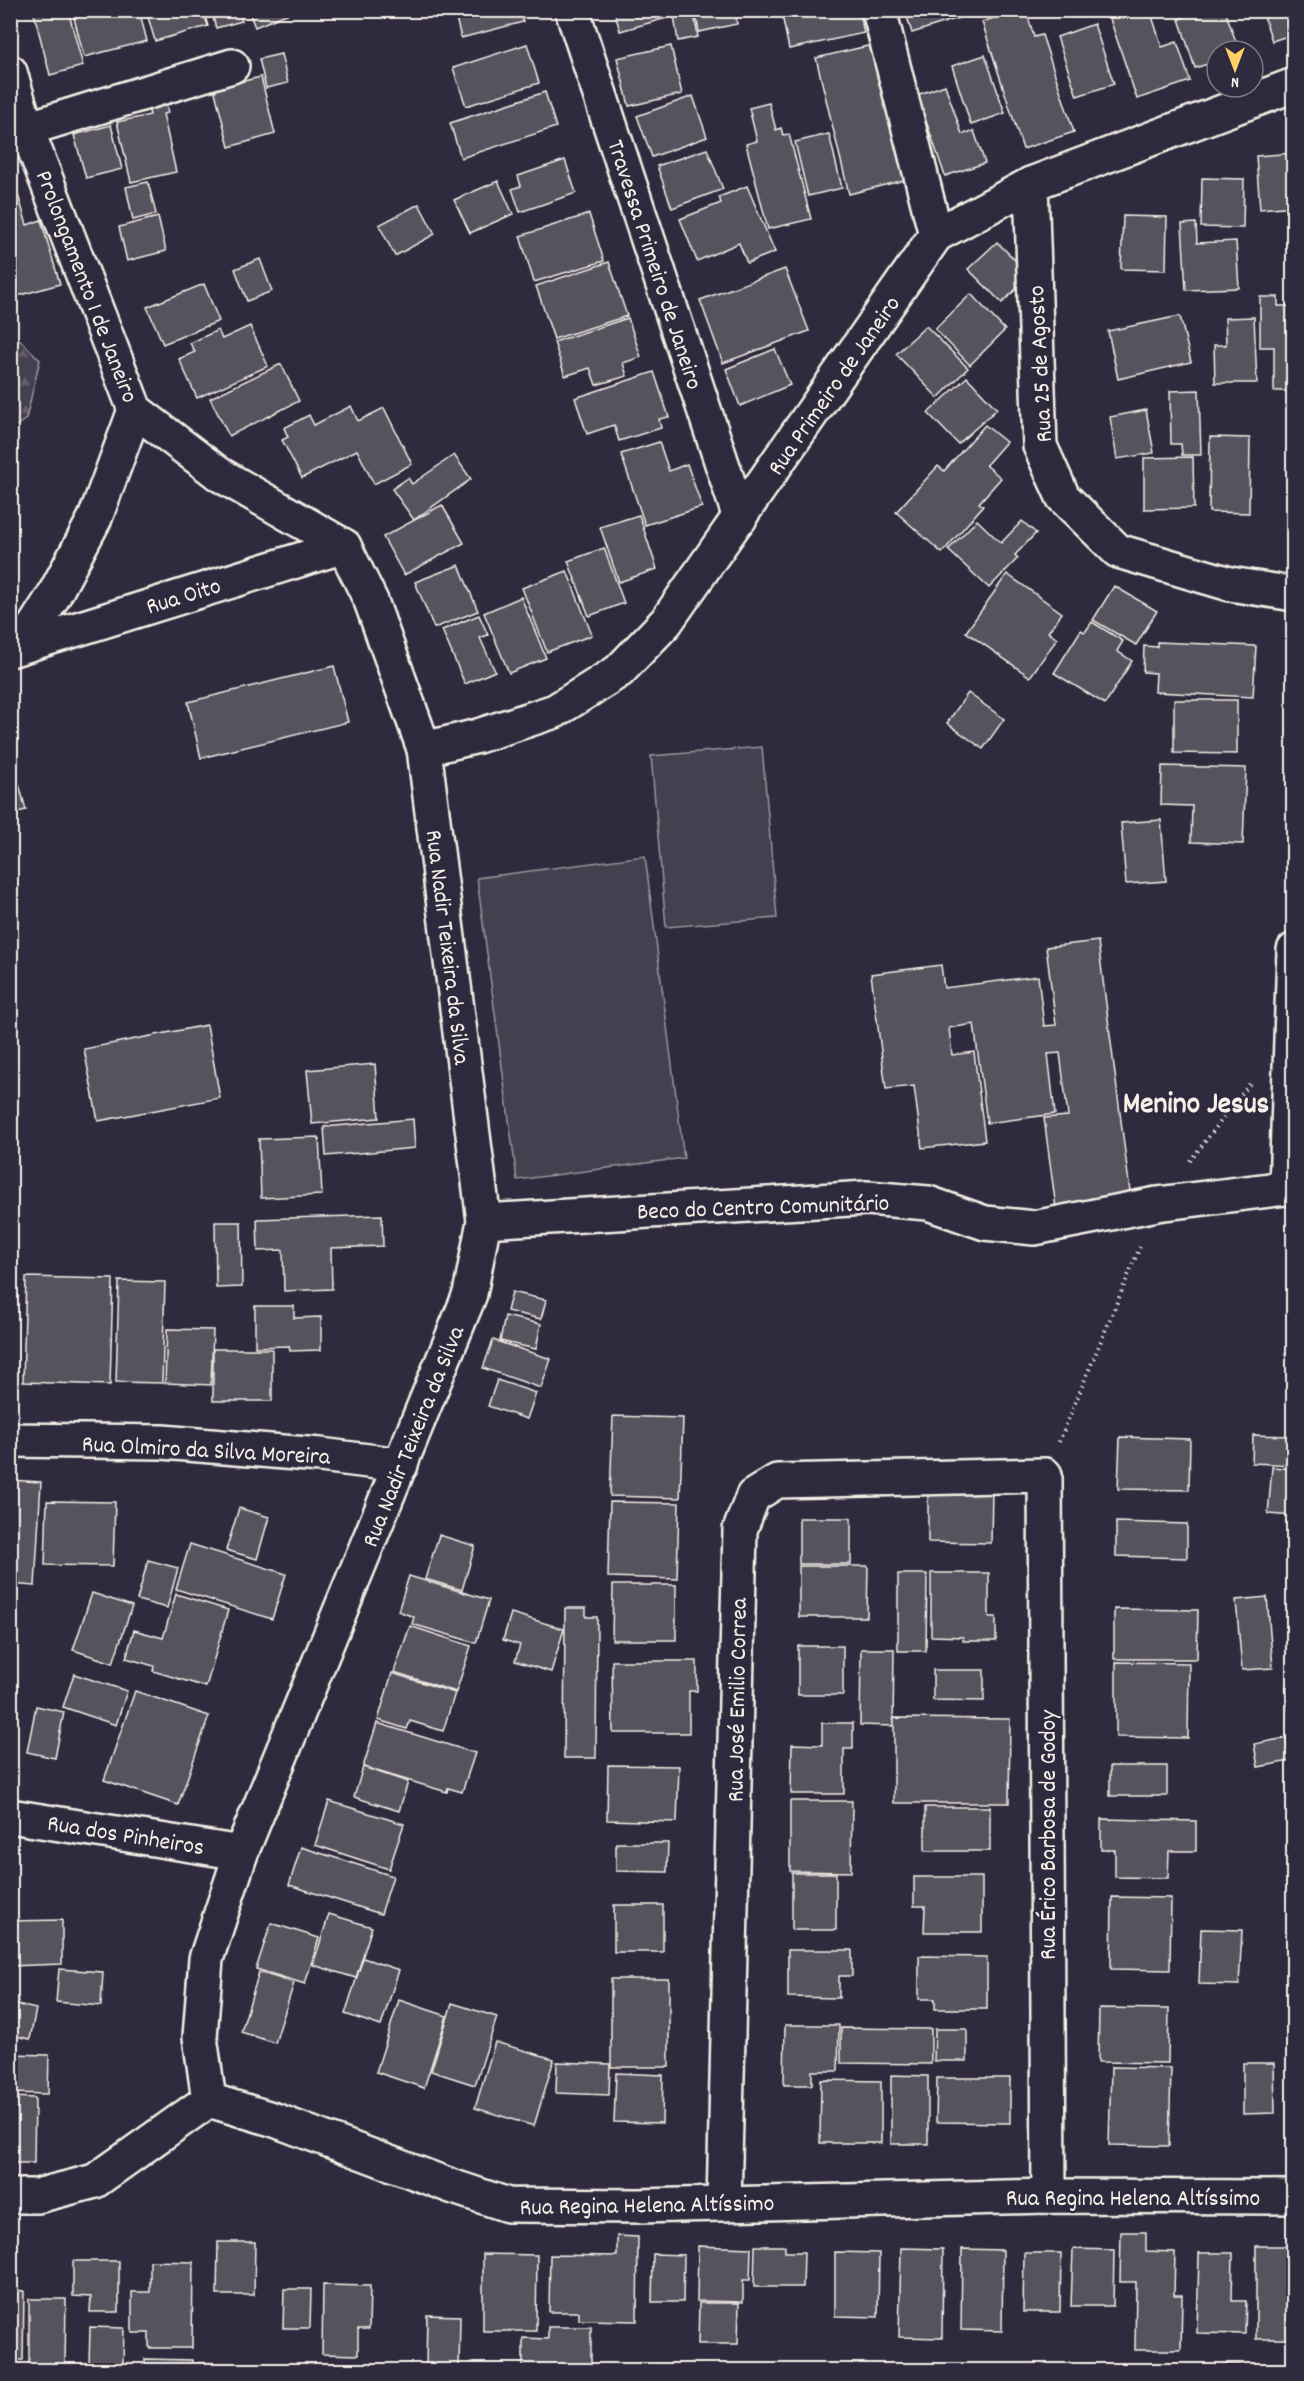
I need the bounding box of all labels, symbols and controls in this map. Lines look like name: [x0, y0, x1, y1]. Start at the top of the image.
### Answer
north arrow: [1205, 39, 1265, 99]
text: N: [1231, 70, 1239, 93]
street label: Travessa Primeiro de Janeiro: [597, 136, 710, 394]
street label: Prolongamento 1 de Janeiro: [25, 166, 145, 408]
street label: Rua 25 de Agosto: [1021, 284, 1063, 443]
street label: Rua Primeiro de Janeiro: [761, 290, 910, 483]
street label: Rua Oito: [142, 570, 225, 625]
street label: Rua Nadir Teixeira da Silva: [415, 828, 477, 1067]
district label: Menino Jesus: [1123, 1085, 1269, 1128]
street label: Beco do Centro Comunitário: [636, 1188, 890, 1230]
street label: Rua Nadir Teixeira da Silva: [355, 1321, 475, 1553]
street label: Rua Olmiro da Silva Moreira: [81, 1429, 332, 1476]
street label: Rua José Emilio Correa: [720, 1597, 758, 1803]
street label: Rua Érico Barbosa de Godoy: [1033, 1709, 1067, 1960]
street label: Rua dos Pinheiros: [45, 1808, 206, 1866]
street label: Rua Regina Helena Altíssimo: [1006, 2183, 1260, 2217]
street label: Rua Regina Helena Altíssimo: [519, 2188, 775, 2226]

